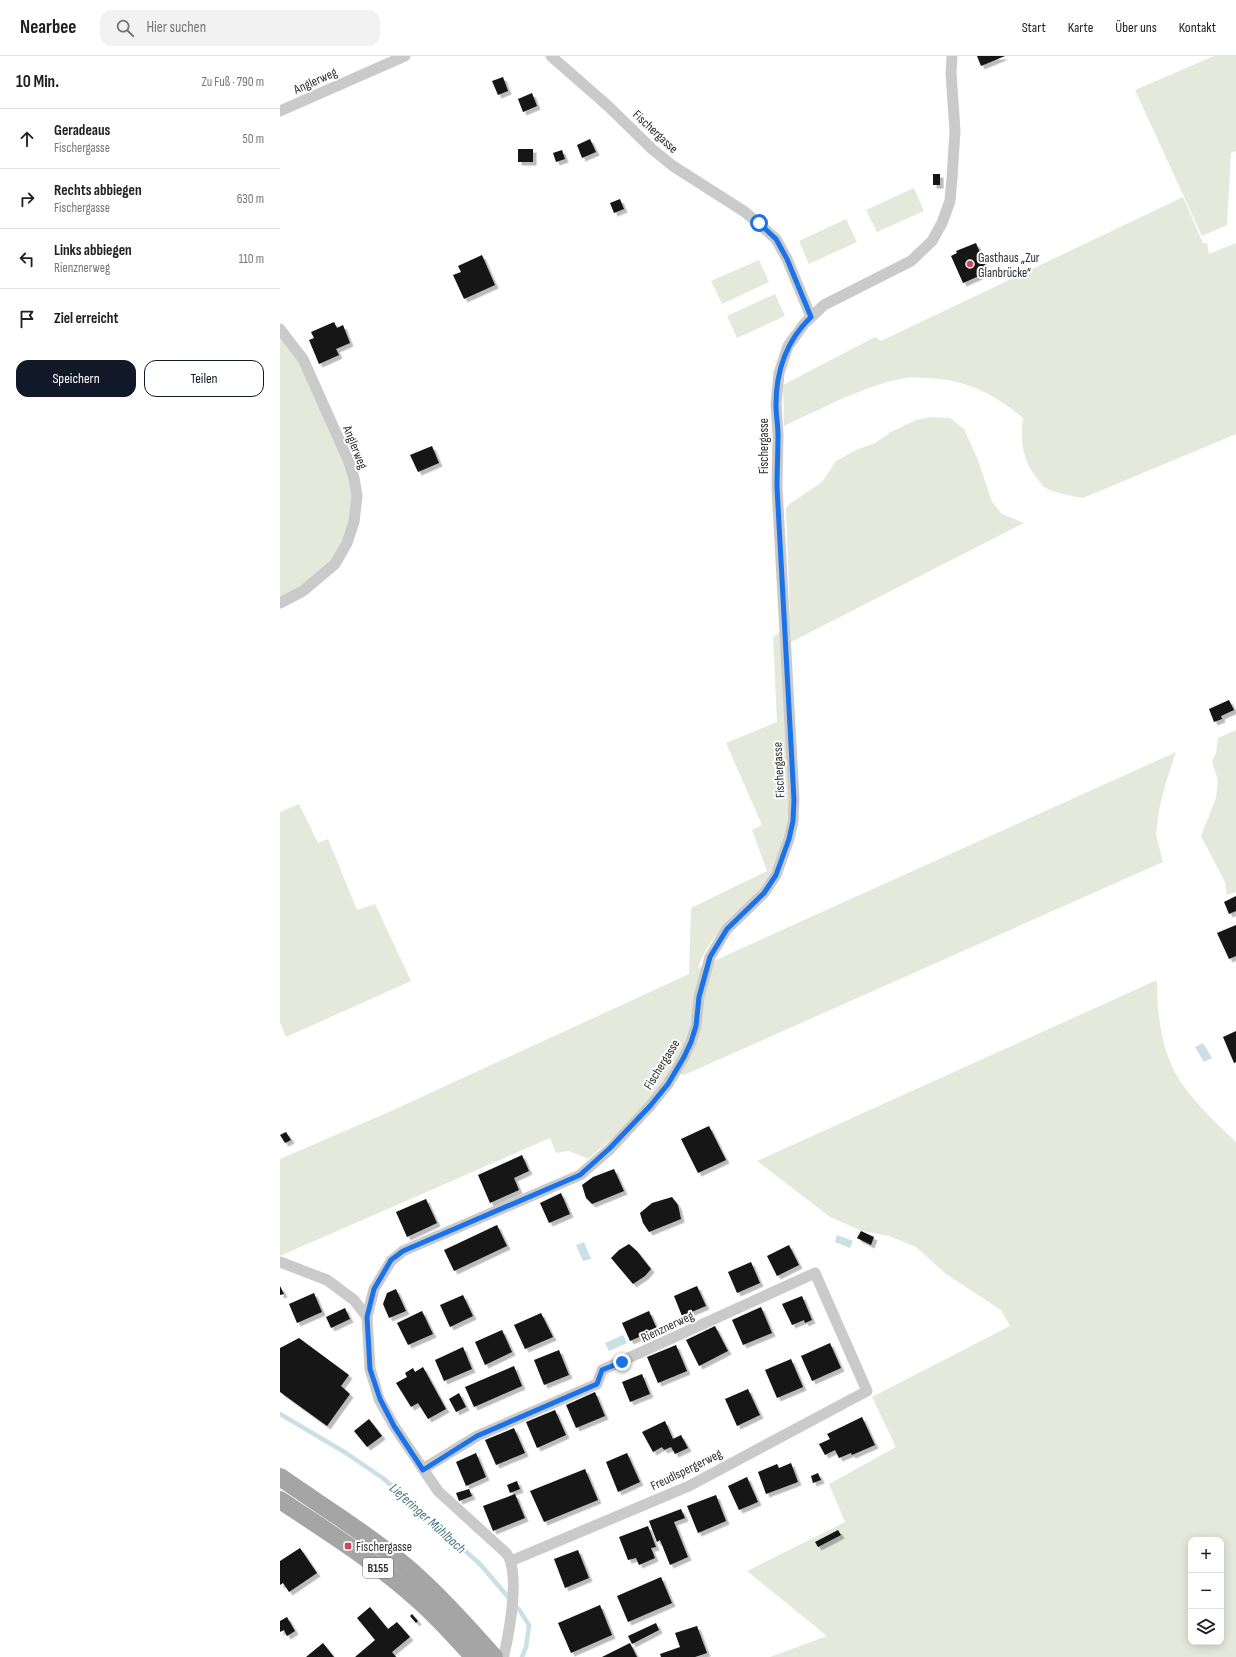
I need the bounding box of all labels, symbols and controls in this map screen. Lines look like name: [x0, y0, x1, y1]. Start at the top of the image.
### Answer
search box: [100, 10, 380, 46]
text: Nearbee: [20, 16, 76, 39]
icon: search: [114, 17, 136, 39]
text: Hier suchen: [146, 18, 206, 37]
text: Start: [1022, 19, 1046, 36]
text: Karte: [1068, 19, 1093, 36]
text: Über uns: [1115, 19, 1157, 36]
text: Kontakt: [1179, 19, 1216, 36]
street label: Anglerweg: [290, 64, 340, 98]
text: 10 Min.: [16, 72, 59, 92]
text: Zu Fuß · 790 m: [202, 74, 264, 90]
street label: Fischergasse: [629, 107, 681, 157]
text: Geradeaus: [54, 121, 110, 140]
icon: ahead: [16, 128, 38, 150]
text: 50 m: [243, 131, 264, 147]
text: Fischergasse: [54, 140, 110, 156]
text: Rechts abbiegen: [54, 181, 142, 200]
icon: right: [16, 188, 38, 210]
text: 630 m: [237, 191, 264, 207]
text: Fischergasse: [54, 200, 110, 216]
route start: [750, 214, 768, 232]
text: Links abbiegen: [54, 241, 132, 260]
icon: left: [16, 248, 38, 270]
place label: Gasthaus „Zur Glanbrücke“: [978, 250, 1040, 281]
text: 110 m: [239, 251, 264, 267]
marker: Gasthaus „Zur Glanbrücke“: [965, 259, 975, 269]
text: Rienznerweg: [54, 260, 110, 276]
icon: arrive: [16, 308, 38, 330]
text: Ziel erreicht: [54, 309, 118, 328]
button: Speichern: [16, 360, 136, 397]
button: Teilen: [144, 360, 264, 397]
street label: Fischergasse: [756, 418, 772, 474]
street label: Anglerweg: [339, 422, 371, 472]
street label: Fischergasse: [770, 742, 788, 798]
street label: Fischergasse: [640, 1037, 683, 1093]
street label: Rienznerweg: [639, 1308, 696, 1346]
route end: [613, 1353, 631, 1371]
street label: Freudlspergerweg: [648, 1446, 725, 1494]
water label: Lieferinger Mühlbach: [386, 1480, 469, 1557]
map controls: [1188, 1537, 1224, 1645]
button: +: [1188, 1537, 1224, 1573]
place label: Fischergasse: [356, 1539, 412, 1555]
marker: Fischergasse: [343, 1541, 353, 1551]
road number: B155: [363, 1558, 393, 1578]
button: −: [1188, 1573, 1224, 1609]
button: layers: [1188, 1609, 1224, 1645]

